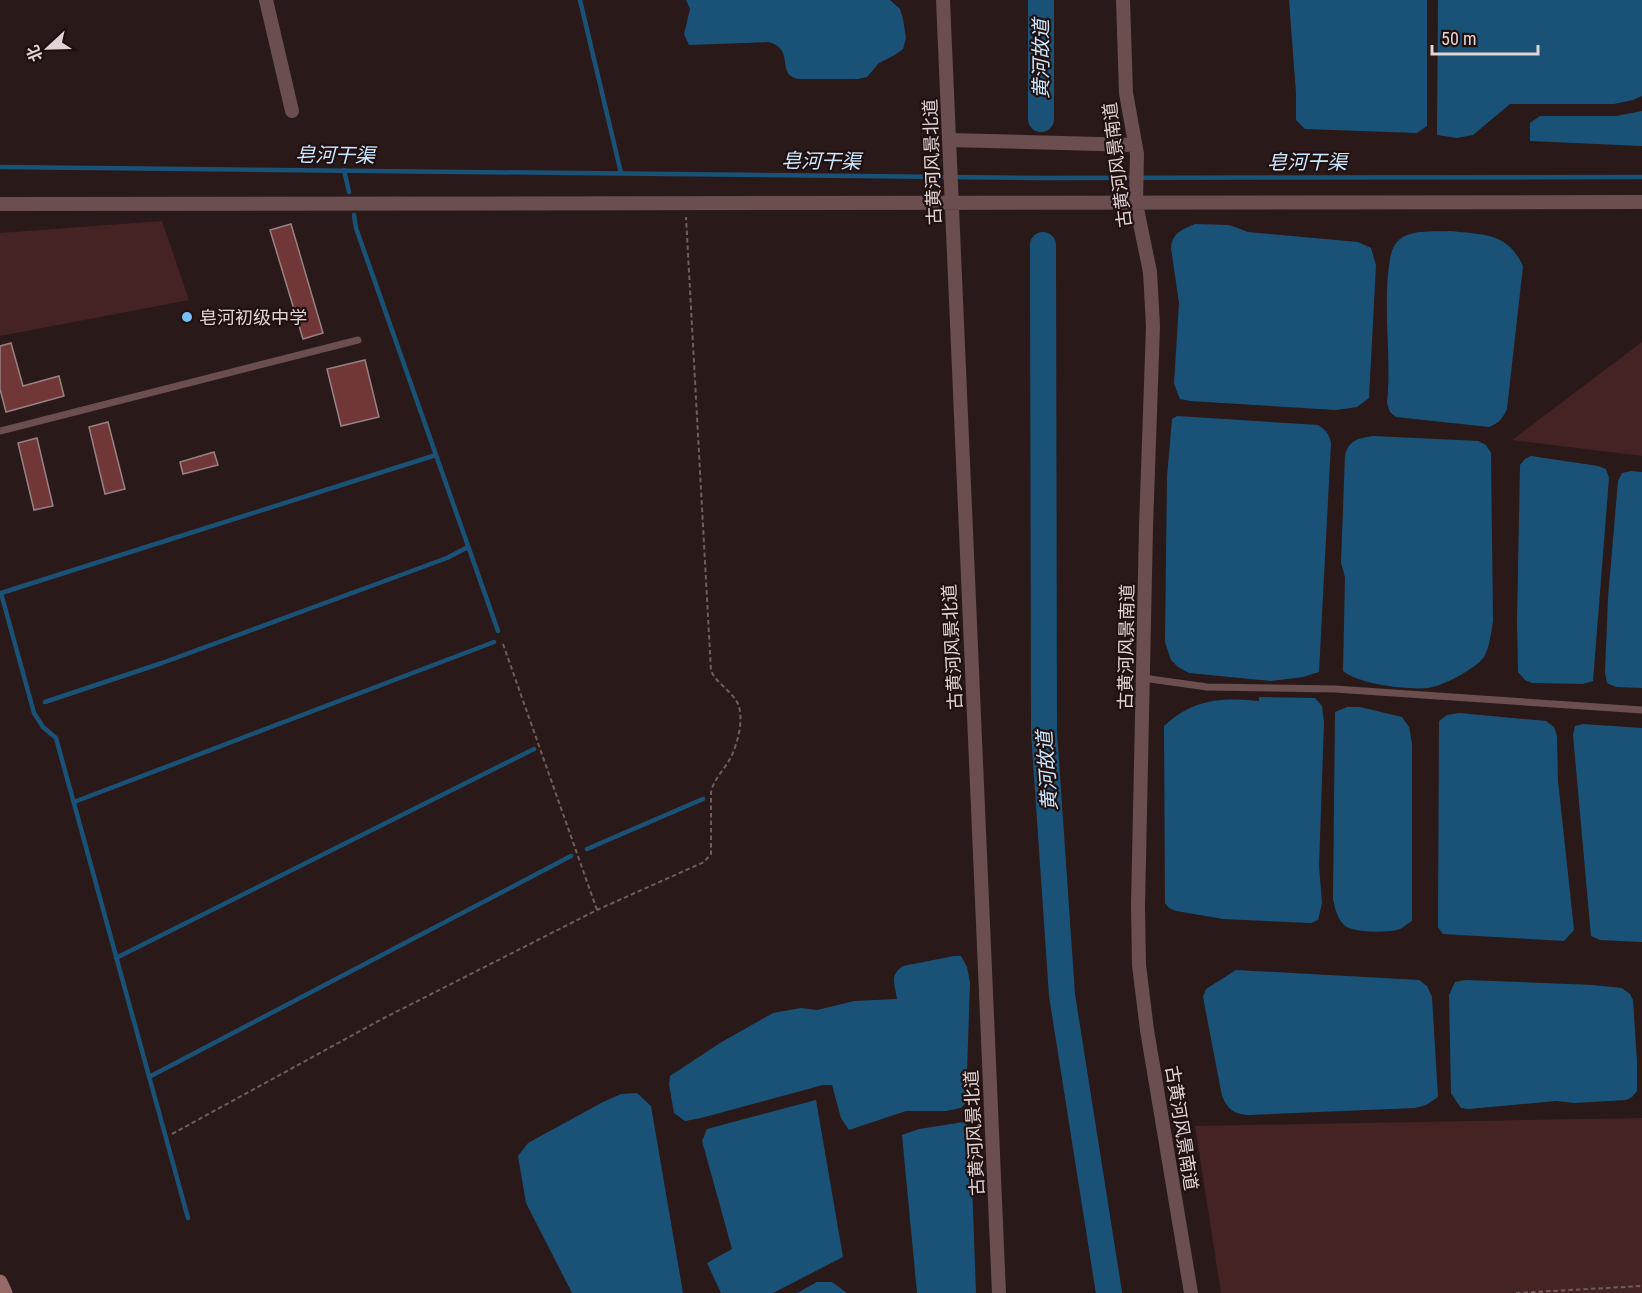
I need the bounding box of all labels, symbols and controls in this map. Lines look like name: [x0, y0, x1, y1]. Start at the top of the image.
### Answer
water label: 黄河故道: [1029, 16, 1053, 99]
north arrow: [18, 18, 78, 78]
scale bar: [1432, 18, 1538, 56]
text: 50 m: [1441, 28, 1476, 49]
text: 北: [23, 42, 46, 64]
street label: 古黄河风景北道: [919, 99, 945, 225]
street label: 古黄河风景南道: [1099, 101, 1135, 229]
water label: 皂河干渠: [295, 142, 378, 168]
water label: 皂河干渠: [781, 148, 864, 174]
water label: 皂河干渠: [1267, 150, 1350, 174]
place label: 皂河初级中学: [199, 307, 307, 328]
marker: 皂河初级中学: [180, 310, 194, 324]
street label: 古黄河风景北道: [938, 584, 966, 710]
street label: 古黄河风景南道: [1114, 584, 1138, 710]
water label: 黄河故道: [1032, 727, 1062, 812]
street label: 古黄河风景南道: [1162, 1064, 1202, 1192]
street label: 古黄河风景北道: [960, 1070, 988, 1196]

